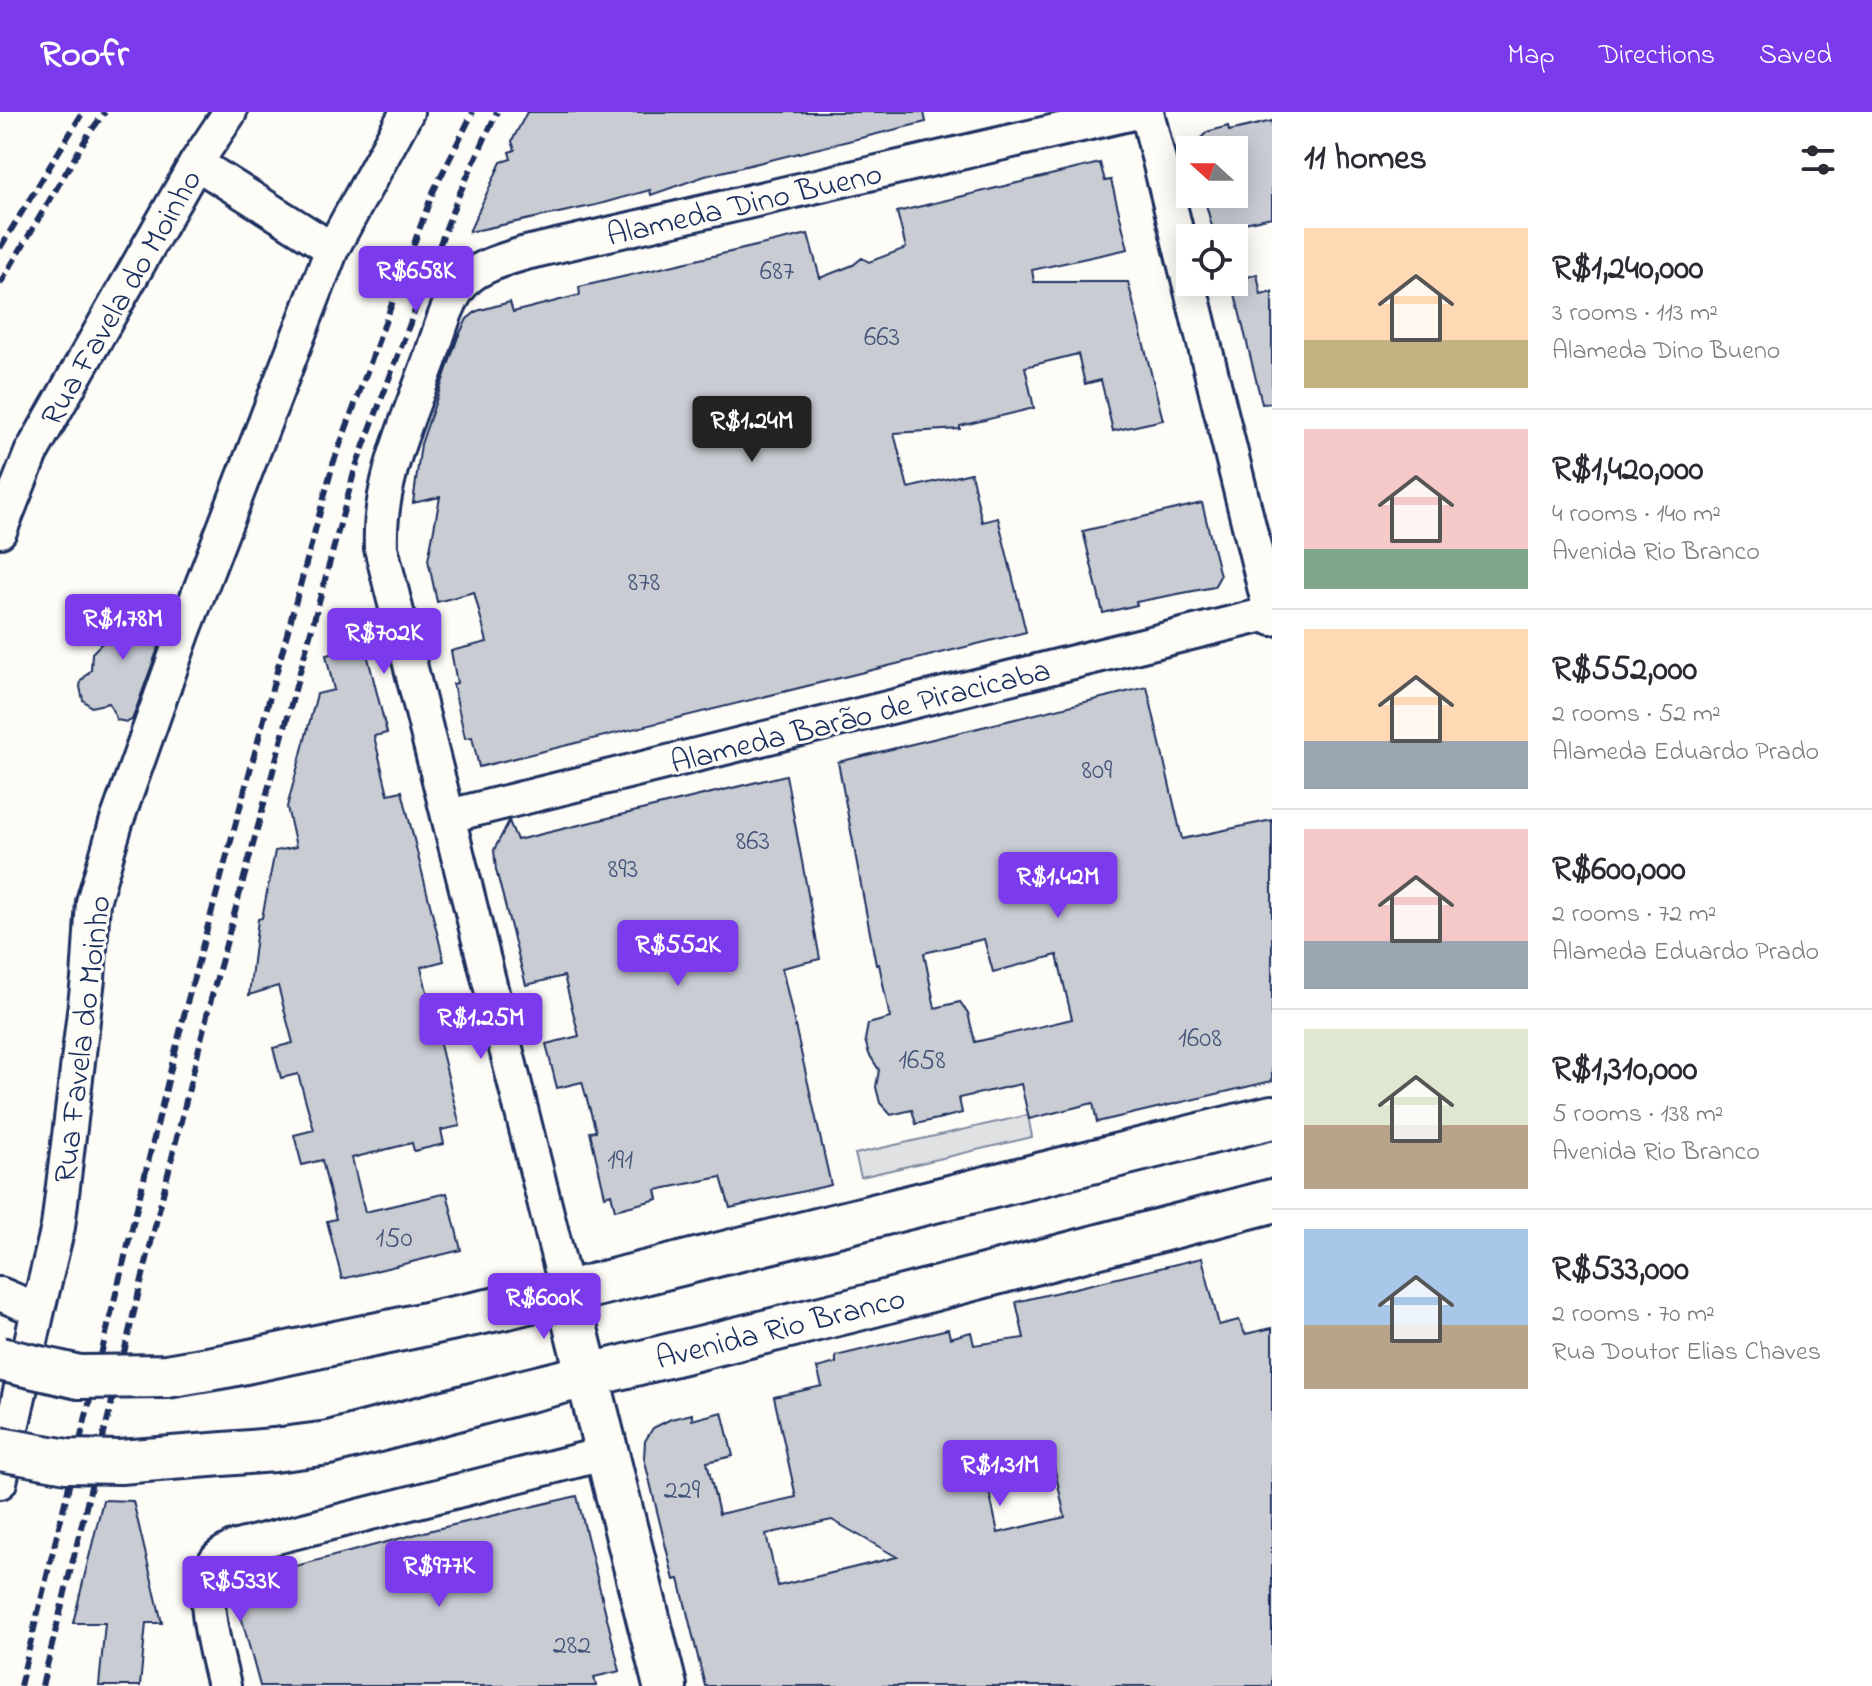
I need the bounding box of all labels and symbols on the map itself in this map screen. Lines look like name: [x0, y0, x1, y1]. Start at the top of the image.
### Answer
north arrow: [1176, 136, 1248, 208]
street label: Alameda Dino Bueno: [603, 152, 887, 261]
street label: Rua Favela do Moinho: [30, 162, 216, 436]
pin: R$658K: [351, 246, 481, 314]
house number: 687: [760, 252, 795, 293]
house number: 663: [864, 318, 900, 359]
pin: R$1.24M: [678, 396, 826, 464]
house number: 878: [628, 563, 660, 604]
pin: R$1.78M: [49, 594, 197, 662]
pin: R$702K: [319, 608, 449, 676]
street label: Alameda Barão de Piracicaba: [666, 648, 1056, 788]
house number: 809: [1081, 751, 1113, 792]
house number: 863: [736, 822, 770, 863]
house number: 893: [608, 850, 638, 891]
pin: R$1.42M: [984, 852, 1132, 920]
street label: Rua Favela do Moinho: [44, 893, 125, 1186]
pin: R$552K: [613, 920, 743, 988]
pin: R$1.25M: [407, 993, 555, 1061]
house number: 1608: [1178, 1019, 1222, 1060]
house number: 1658: [898, 1041, 946, 1082]
house number: 191: [607, 1141, 633, 1182]
house number: 150: [375, 1219, 413, 1260]
pin: R$600K: [479, 1273, 609, 1341]
street label: Avenida Rio Branco: [651, 1277, 911, 1384]
pin: R$1.31M: [926, 1440, 1074, 1508]
house number: 229: [664, 1471, 701, 1512]
pin: R$977K: [374, 1541, 504, 1609]
pin: R$533K: [175, 1556, 305, 1624]
house number: 282: [553, 1626, 591, 1667]

